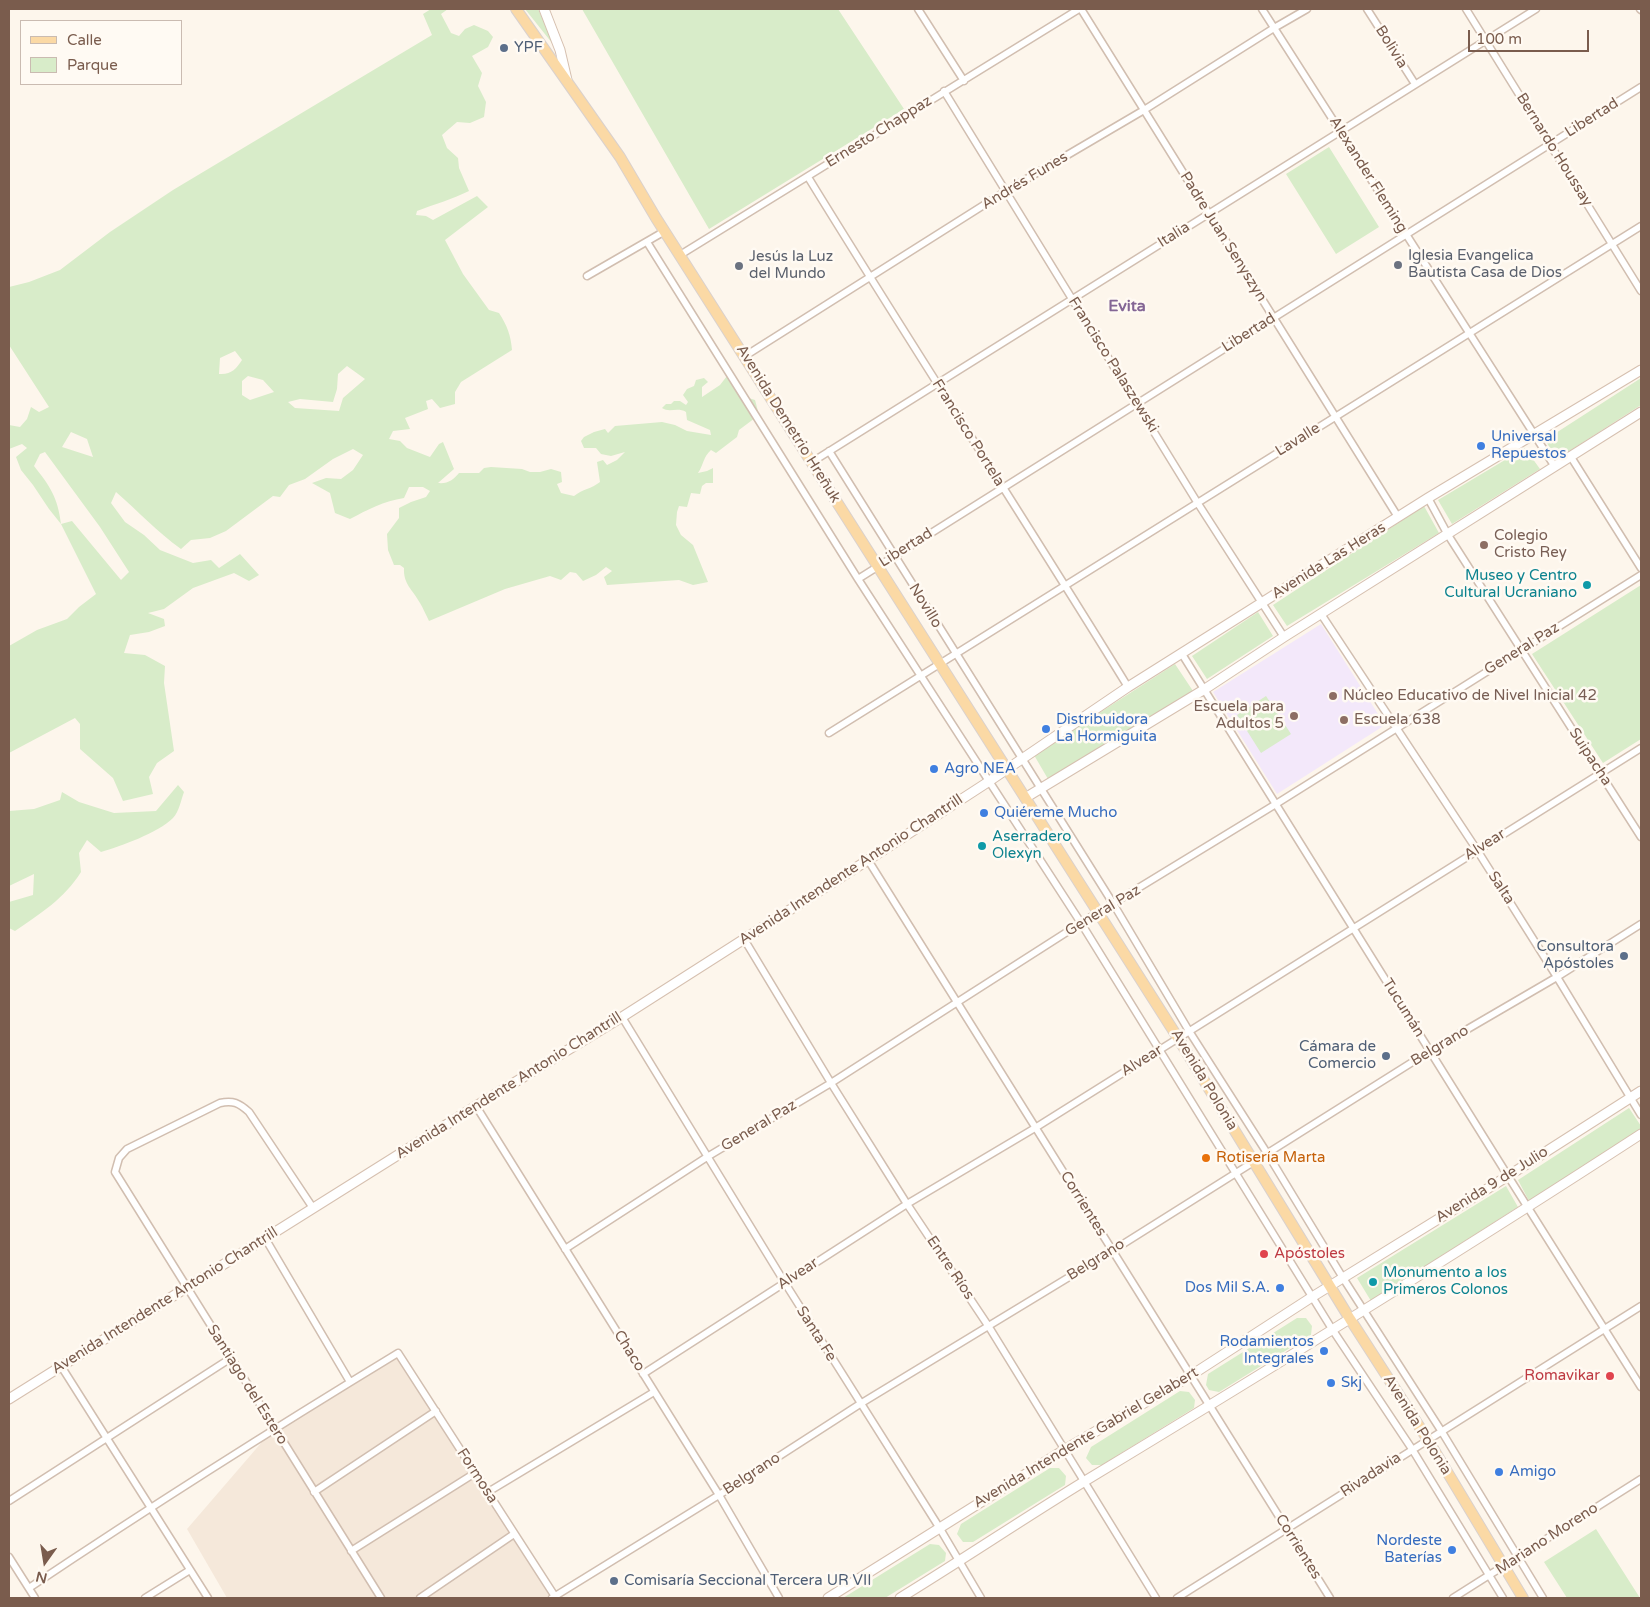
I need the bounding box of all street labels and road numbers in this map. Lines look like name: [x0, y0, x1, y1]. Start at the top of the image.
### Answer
street label: Bolivia: [1371, 22, 1411, 72]
street label: Bernardo Houssay: [1512, 90, 1596, 210]
street label: Ernesto Chappaz: [823, 92, 935, 172]
street label: Libertad: [1562, 95, 1622, 141]
street label: Alexander Fleming: [1325, 113, 1411, 237]
street label: Andrés Funes: [979, 148, 1071, 214]
street label: Padre Juan Senyszyn: [1176, 169, 1270, 305]
street label: Italia: [1155, 218, 1193, 252]
street label: Francisco Palaszewski: [1064, 294, 1162, 436]
street label: Libertad: [1219, 310, 1279, 356]
street label: Avenida Demetrio Hreñuk: [732, 342, 844, 506]
street label: Francisco Portela: [928, 376, 1008, 490]
street label: Lavalle: [1272, 419, 1324, 461]
street label: Avenida Las Heras: [1269, 519, 1389, 603]
street label: Libertad: [876, 525, 936, 571]
street label: Novillo: [904, 580, 946, 632]
street label: General Paz: [1481, 619, 1563, 679]
street label: Suipacha: [1565, 725, 1615, 789]
street label: Avenida Intendente Antonio Chantrill: [736, 791, 966, 949]
street label: Alvear: [1461, 825, 1509, 865]
street label: Salta: [1484, 868, 1518, 908]
street label: General Paz: [1062, 881, 1144, 941]
street label: Tucumán: [1378, 975, 1428, 1041]
street label: Avenida Intendente Antonio Chantrill: [393, 1009, 625, 1163]
street label: Belgrano: [1408, 1022, 1472, 1070]
street label: Avenida Polonia: [1167, 1026, 1241, 1134]
street label: Alvear: [1118, 1041, 1166, 1081]
street label: General Paz: [718, 1096, 800, 1156]
street label: Avenida 9 de Julio: [1432, 1143, 1552, 1227]
street label: Corrientes: [1056, 1168, 1110, 1240]
street label: Avenida Intendente Antonio Chantrill: [49, 1224, 281, 1378]
street label: Entre Ríos: [922, 1233, 978, 1303]
street label: Belgrano: [1064, 1235, 1128, 1285]
street label: Alvear: [774, 1254, 822, 1294]
street label: Santa Fe: [792, 1303, 840, 1365]
street label: Santiago del Estero: [203, 1322, 291, 1448]
street label: Chaco: [609, 1327, 649, 1375]
street label: Avenida Intendente Gabriel Gelabert: [970, 1364, 1202, 1512]
street label: Avenida Polonia: [1379, 1372, 1455, 1478]
street label: Formosa: [453, 1445, 501, 1507]
street label: Belgrano: [720, 1449, 784, 1499]
street label: Rivadavia: [1337, 1449, 1405, 1501]
street label: Mariano Moreno: [1492, 1499, 1602, 1579]
street label: Corrientes: [1271, 1511, 1325, 1583]

